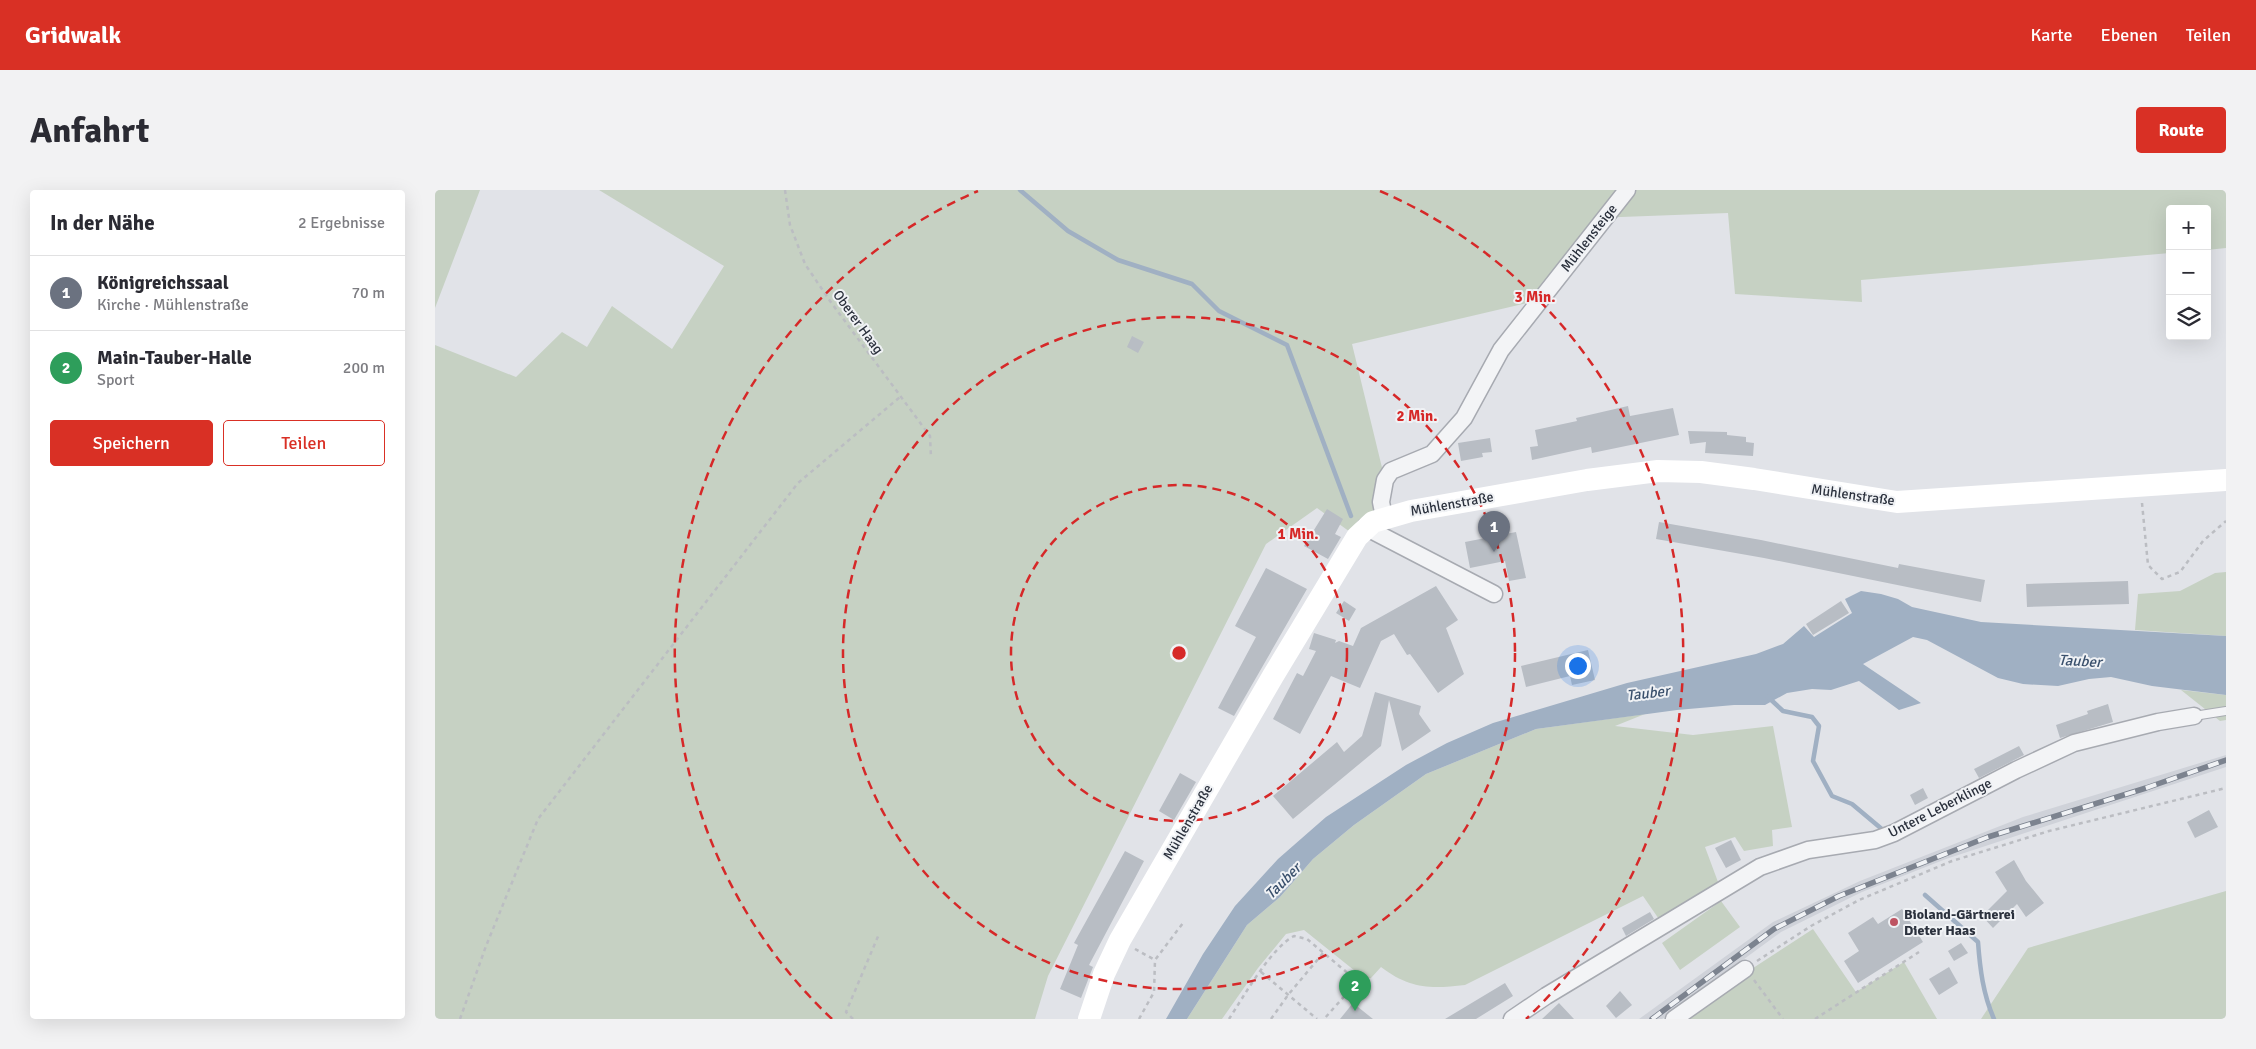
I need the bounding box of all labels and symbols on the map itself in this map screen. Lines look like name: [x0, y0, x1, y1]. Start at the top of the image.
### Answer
street label: Mühlensteige: [1557, 201, 1621, 275]
street label: Oberer Haag: [829, 287, 887, 357]
text: 3 Min.: [1515, 288, 1555, 306]
text: 2 Min.: [1397, 407, 1437, 425]
street label: Mühlenstraße: [1810, 481, 1896, 509]
street label: Mühlenstraße: [1409, 488, 1495, 520]
pin: 1: [1478, 511, 1510, 552]
text: 1 Min.: [1278, 525, 1318, 543]
centre of rings: [1170, 644, 1188, 662]
water label: Tauber: [2058, 651, 2104, 671]
your location: [1565, 653, 1591, 679]
water label: Tauber: [1626, 681, 1673, 705]
street label: Untere Leberklinge: [1885, 775, 1995, 841]
street label: Mühlenstraße: [1160, 781, 1216, 863]
water label: Tauber: [1261, 858, 1306, 903]
place label: Bioland-Gärtnerei Dieter Haas: [1904, 906, 2015, 939]
marker: Bioland-Gärtnerei Dieter Haas: [1888, 916, 1900, 928]
pin: 2: [1339, 970, 1371, 1011]

